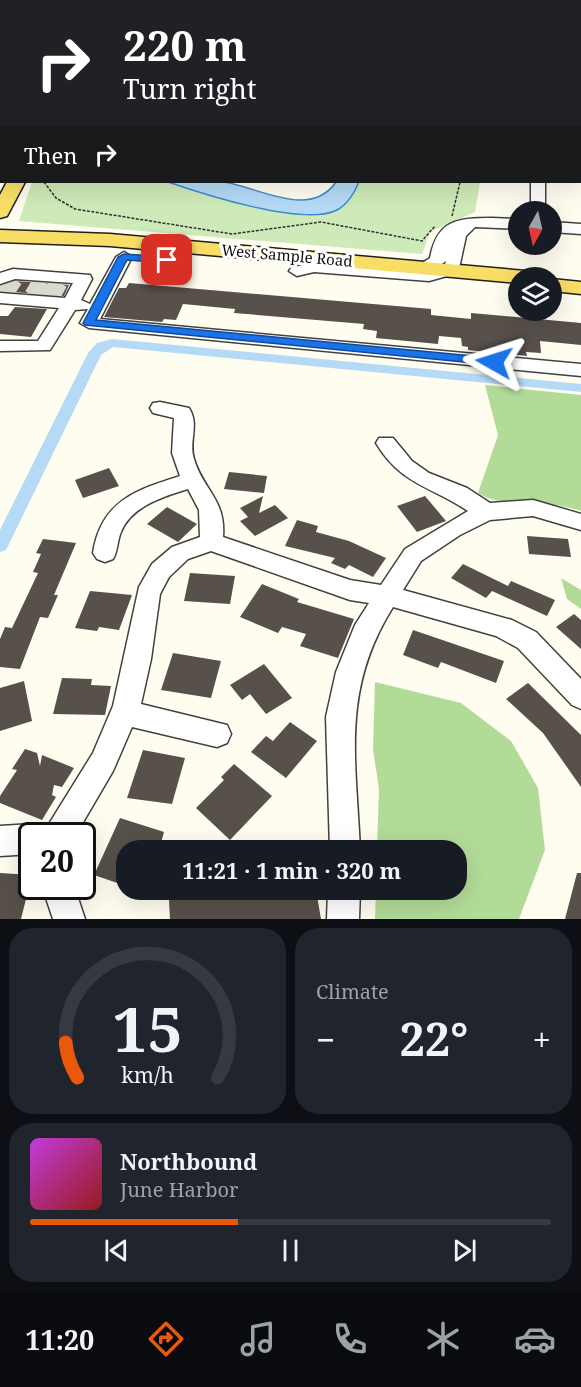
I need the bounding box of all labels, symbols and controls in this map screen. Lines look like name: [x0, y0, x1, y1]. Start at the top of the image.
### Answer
text: 220 m: [123, 16, 247, 73]
icon: right: [24, 24, 102, 102]
text: Turn right: [123, 70, 256, 107]
icon: right: [89, 138, 122, 171]
text: Then: [24, 140, 77, 170]
north arrow: [508, 201, 562, 255]
map controls: [508, 201, 562, 321]
pin: [141, 234, 192, 285]
street label: West Sample Road: [221, 239, 353, 271]
icon: arrive: [150, 243, 183, 276]
button: layers: [508, 267, 562, 321]
position arrow: [462, 330, 526, 394]
speed limit sign: 20: [18, 822, 96, 900]
text: 11:21 · 1 min · 320 m: [182, 855, 401, 885]
text: Climate: [316, 978, 389, 1005]
text: 15: [112, 985, 183, 1070]
text: 22°: [399, 1008, 468, 1069]
text: −: [316, 1017, 335, 1062]
text: +: [533, 1017, 551, 1062]
text: km/h: [121, 1060, 174, 1089]
text: Northbound: [120, 1146, 257, 1176]
text: June Harbor: [120, 1176, 238, 1203]
icon: previous: [100, 1234, 133, 1267]
icon: pause: [274, 1234, 307, 1267]
icon: next: [448, 1234, 481, 1267]
icon: directions: [145, 1318, 187, 1360]
icon: music: [237, 1318, 279, 1360]
icon: phone: [329, 1318, 371, 1360]
icon: climate: [422, 1318, 464, 1360]
icon: car: [514, 1318, 556, 1360]
text: 11:20: [25, 1321, 94, 1358]

